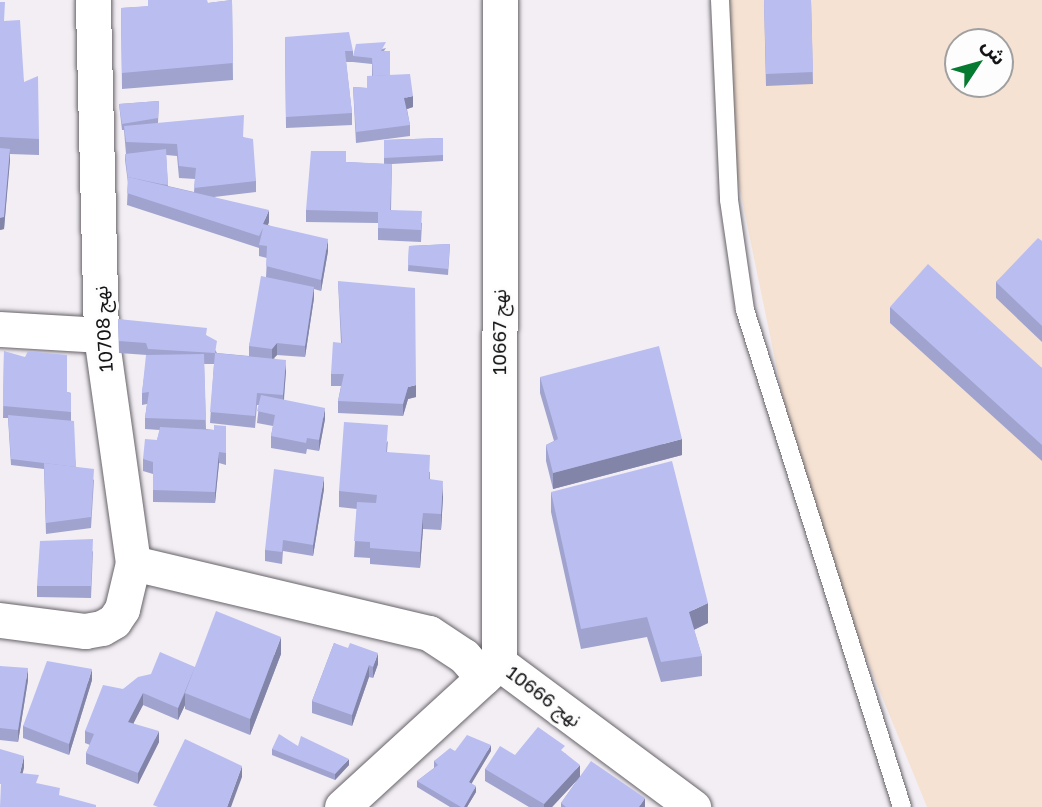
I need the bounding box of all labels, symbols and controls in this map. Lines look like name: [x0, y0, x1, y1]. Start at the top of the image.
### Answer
north arrow: [944, 28, 1014, 98]
text: ش: [978, 34, 1012, 69]
street label: نهج 10708: [89, 285, 117, 373]
street label: نهج 10667: [488, 289, 510, 375]
street label: نهج 10666: [502, 661, 586, 731]

